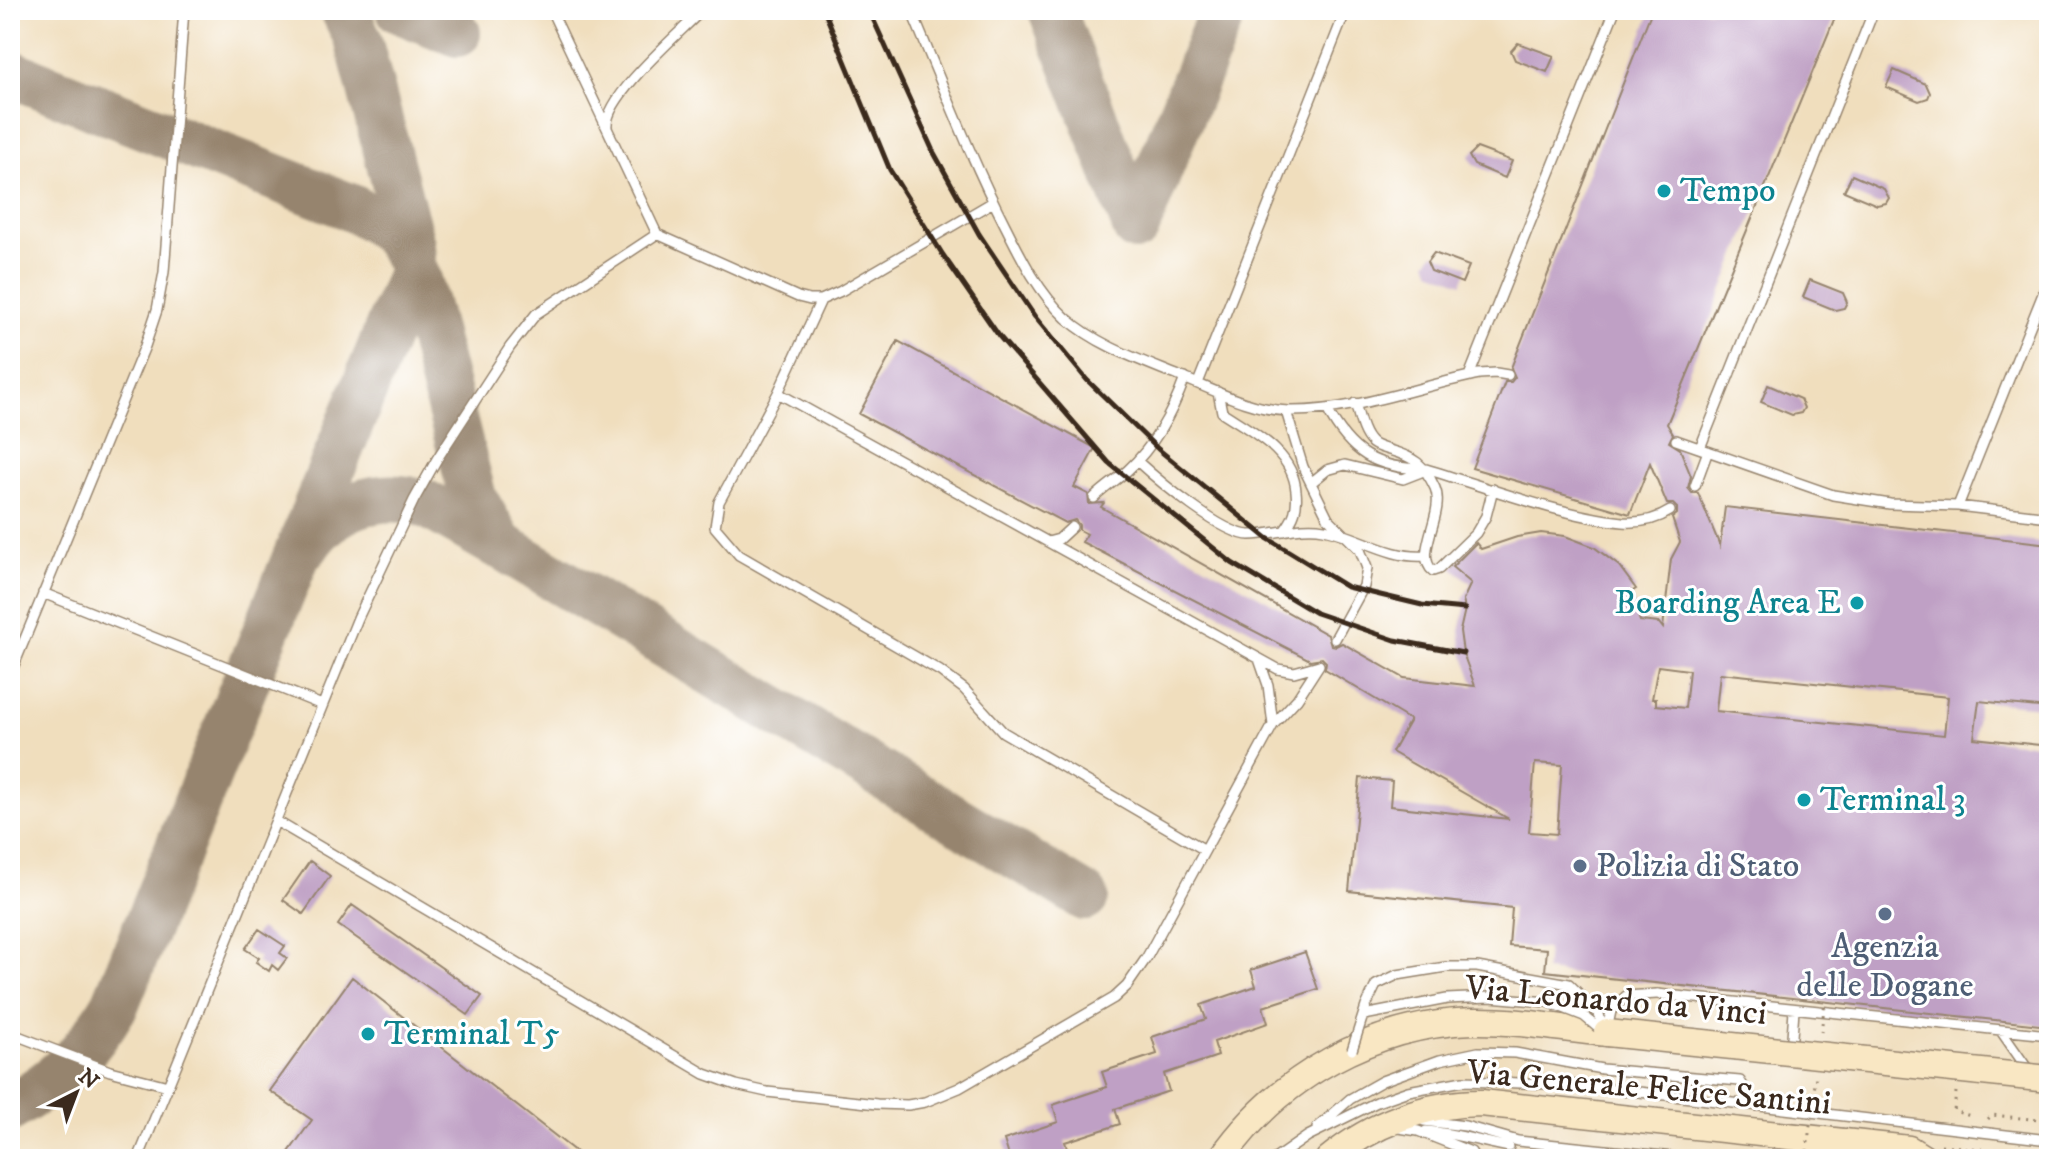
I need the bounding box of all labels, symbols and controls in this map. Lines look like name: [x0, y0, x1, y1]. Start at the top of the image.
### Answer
place label: Tempo: [1680, 170, 1776, 212]
marker: Tempo: [1655, 182, 1673, 200]
place label: Boarding Area E: [1614, 582, 1841, 624]
marker: Boarding Area E: [1848, 594, 1866, 612]
place label: Terminal 3: [1820, 779, 1966, 821]
marker: Terminal 3: [1795, 791, 1813, 809]
place label: Polizia di Stato: [1596, 845, 1799, 887]
marker: Polizia di Stato: [1571, 857, 1589, 875]
marker: Agenzia delle Dogane: [1876, 905, 1894, 923]
place label: Agenzia delle Dogane: [1796, 926, 1974, 1007]
street label: Via Leonardo da Vinci: [1463, 967, 1768, 1035]
place label: Terminal T5: [384, 1013, 560, 1055]
marker: Terminal T5: [359, 1025, 377, 1043]
street label: Via Generale Felice Santini: [1464, 1051, 1833, 1125]
north arrow: [36, 1053, 116, 1133]
text: N: [73, 1063, 104, 1095]

